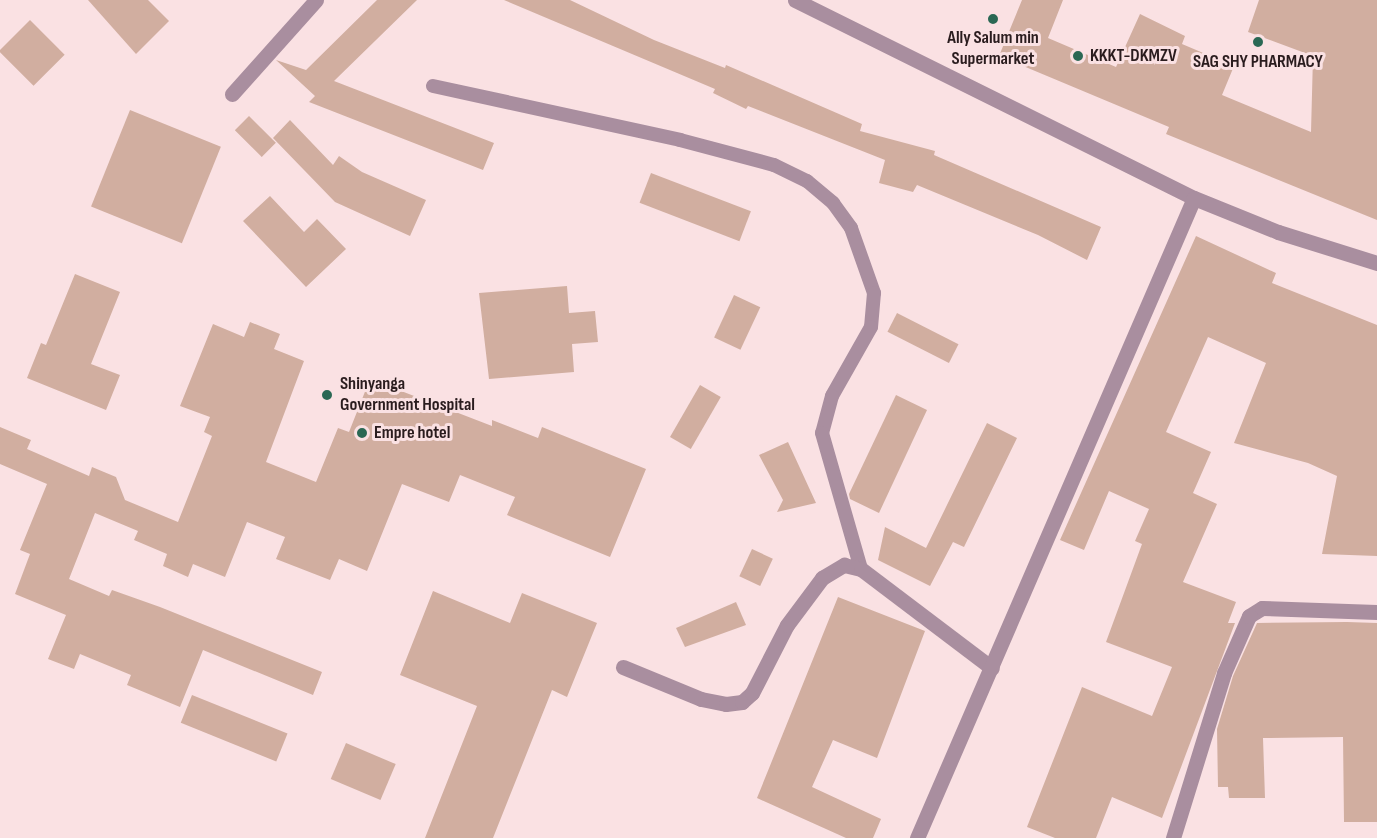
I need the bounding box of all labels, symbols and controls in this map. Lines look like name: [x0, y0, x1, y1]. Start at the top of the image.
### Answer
marker: Ally Salum min Supermarket: [986, 12, 1000, 26]
place label: Ally Salum min Supermarket: [947, 28, 1039, 70]
marker: SAG SHY PHARMACY: [1251, 35, 1265, 49]
place label: KKKT-DKMZV: [1090, 45, 1177, 67]
marker: KKKT-DKMZV: [1071, 49, 1085, 63]
place label: SAG SHY PHARMACY: [1193, 51, 1323, 73]
place label: Shinyanga Government Hospital: [340, 374, 475, 416]
marker: Shinyanga Government Hospital: [318, 386, 336, 404]
place label: Empre hotel: [374, 422, 450, 444]
marker: Empre hotel: [355, 426, 369, 440]

